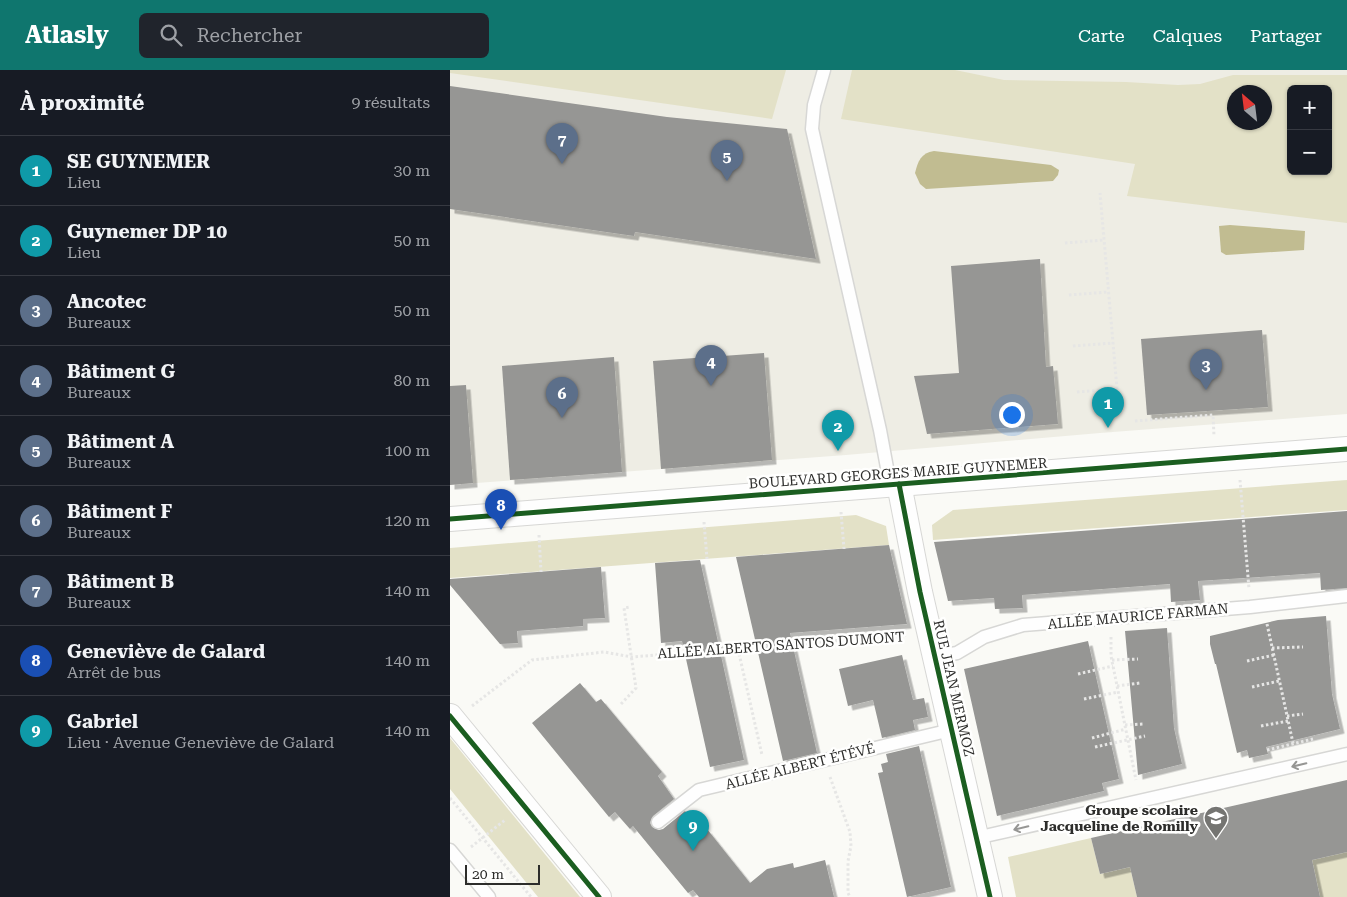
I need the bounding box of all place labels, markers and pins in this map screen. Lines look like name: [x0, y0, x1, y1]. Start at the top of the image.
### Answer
pin: 7: [546, 123, 578, 164]
pin: 5: [711, 140, 743, 181]
pin: 4: [695, 345, 727, 386]
pin: 3: [1190, 349, 1222, 390]
pin: 6: [546, 377, 578, 418]
pin: 1: [1092, 387, 1124, 428]
pin: 2: [822, 410, 854, 451]
pin: 8: [485, 489, 517, 530]
place label: Groupe scolaire Jacqueline de Romilly: [1041, 802, 1199, 834]
school or university icon: Groupe scolaire Jacqueline de Romilly: [1203, 805, 1229, 839]
pin: 9: [677, 810, 709, 851]

